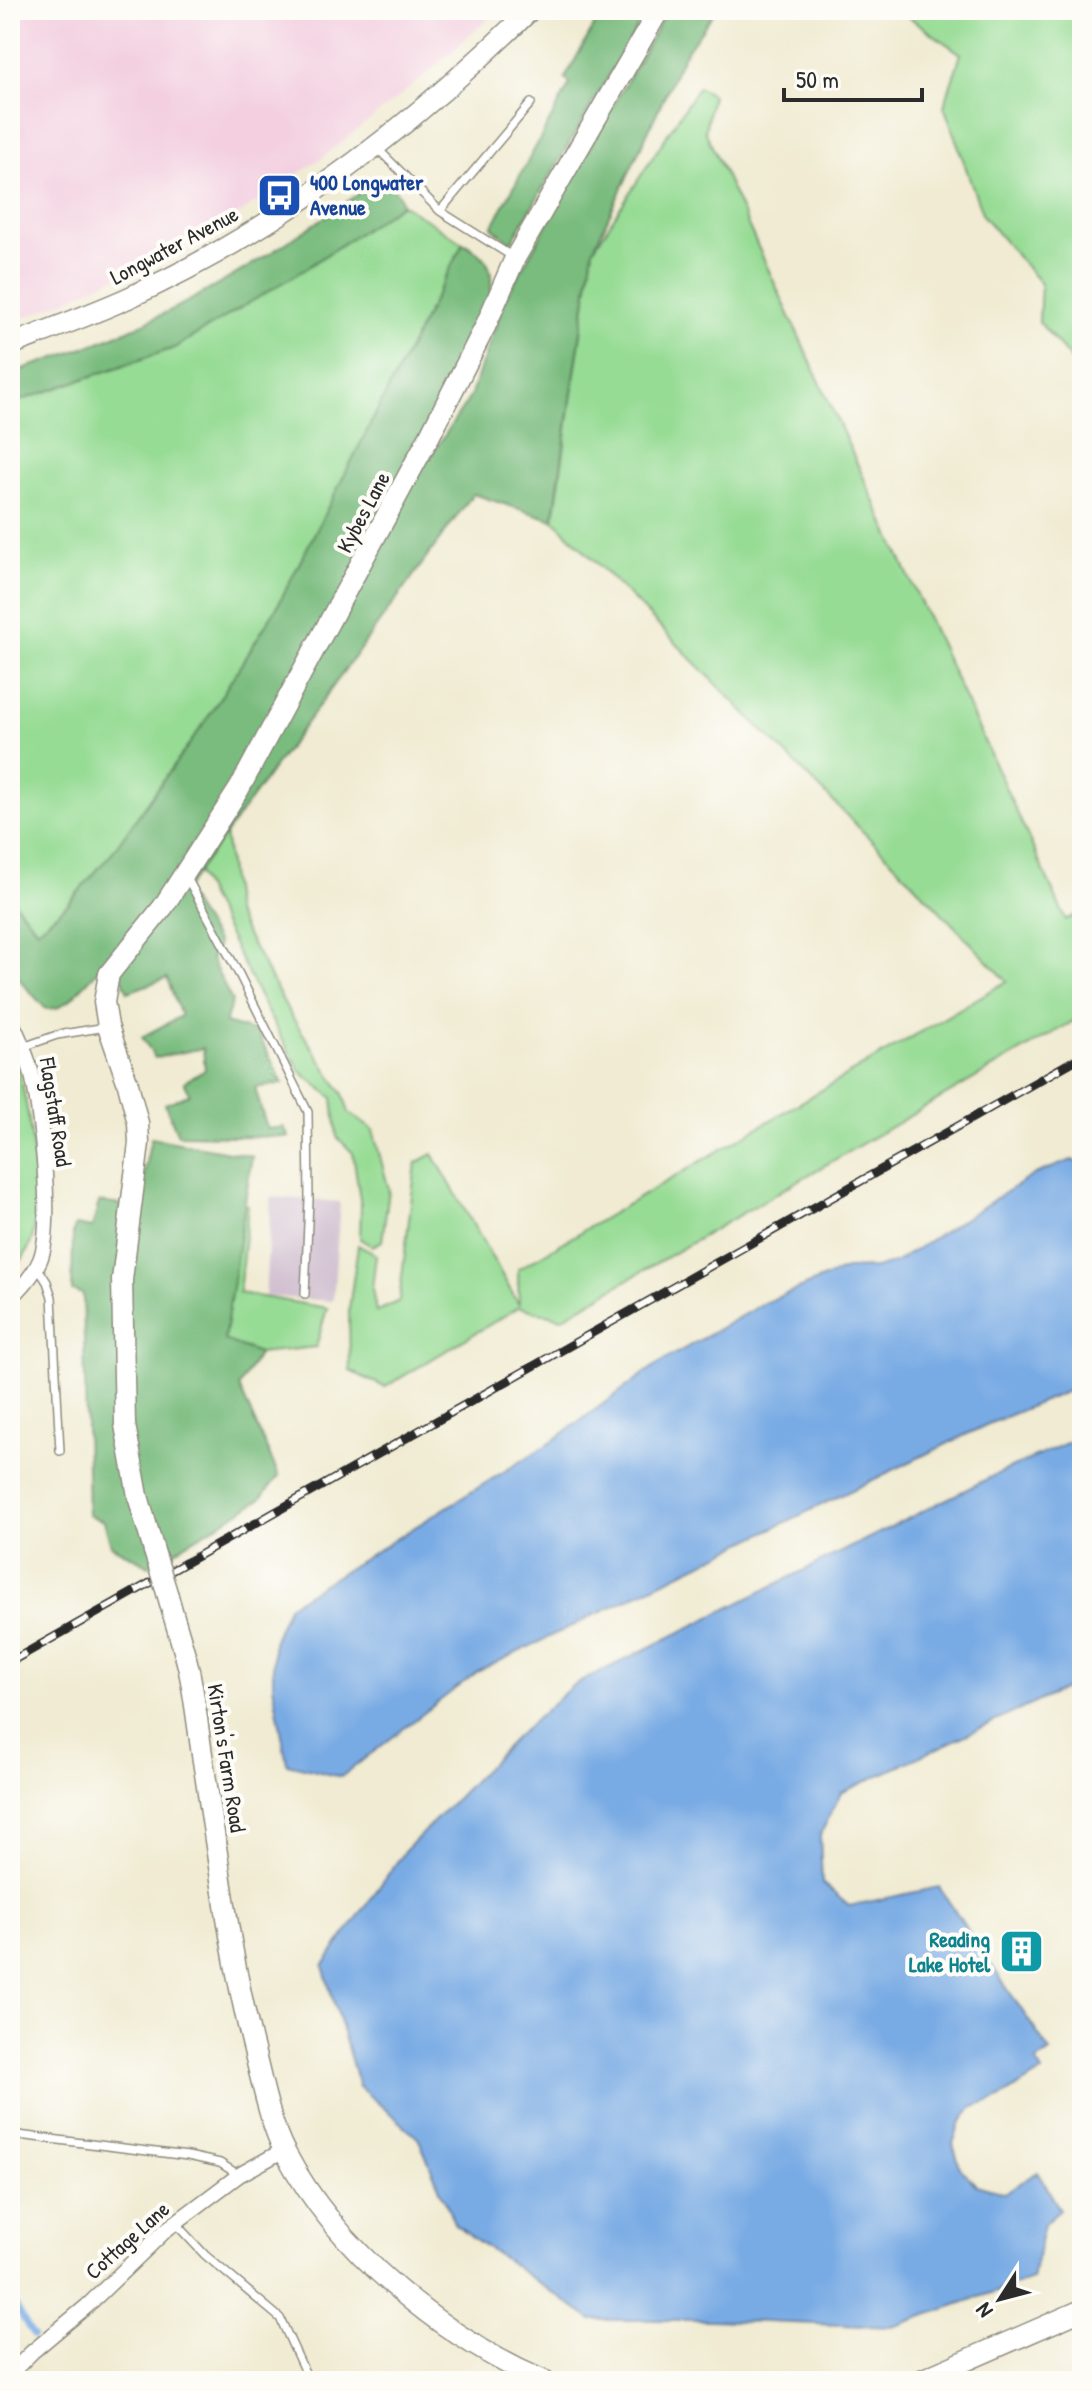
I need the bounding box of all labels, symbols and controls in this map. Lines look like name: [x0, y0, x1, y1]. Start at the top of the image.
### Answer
scale bar: [784, 52, 922, 102]
text: 50 m: [796, 63, 839, 95]
place label: 400 Longwater Avenue: [310, 167, 424, 222]
bus stop icon: 400 Longwater Avenue: [255, 171, 303, 219]
street label: Longwater Avenue: [105, 198, 244, 291]
street label: Kybes Lane: [329, 466, 397, 558]
street label: Flagstaff Road: [32, 1054, 79, 1169]
street label: Kirton's Farm Road: [200, 1682, 254, 1835]
place label: Reading Lake Hotel: [909, 1924, 991, 1979]
building icon: Reading Lake Hotel: [997, 1928, 1045, 1976]
street label: Cottage Lane: [78, 2194, 176, 2286]
north arrow: [960, 2259, 1040, 2339]
text: N: [968, 2297, 999, 2324]

